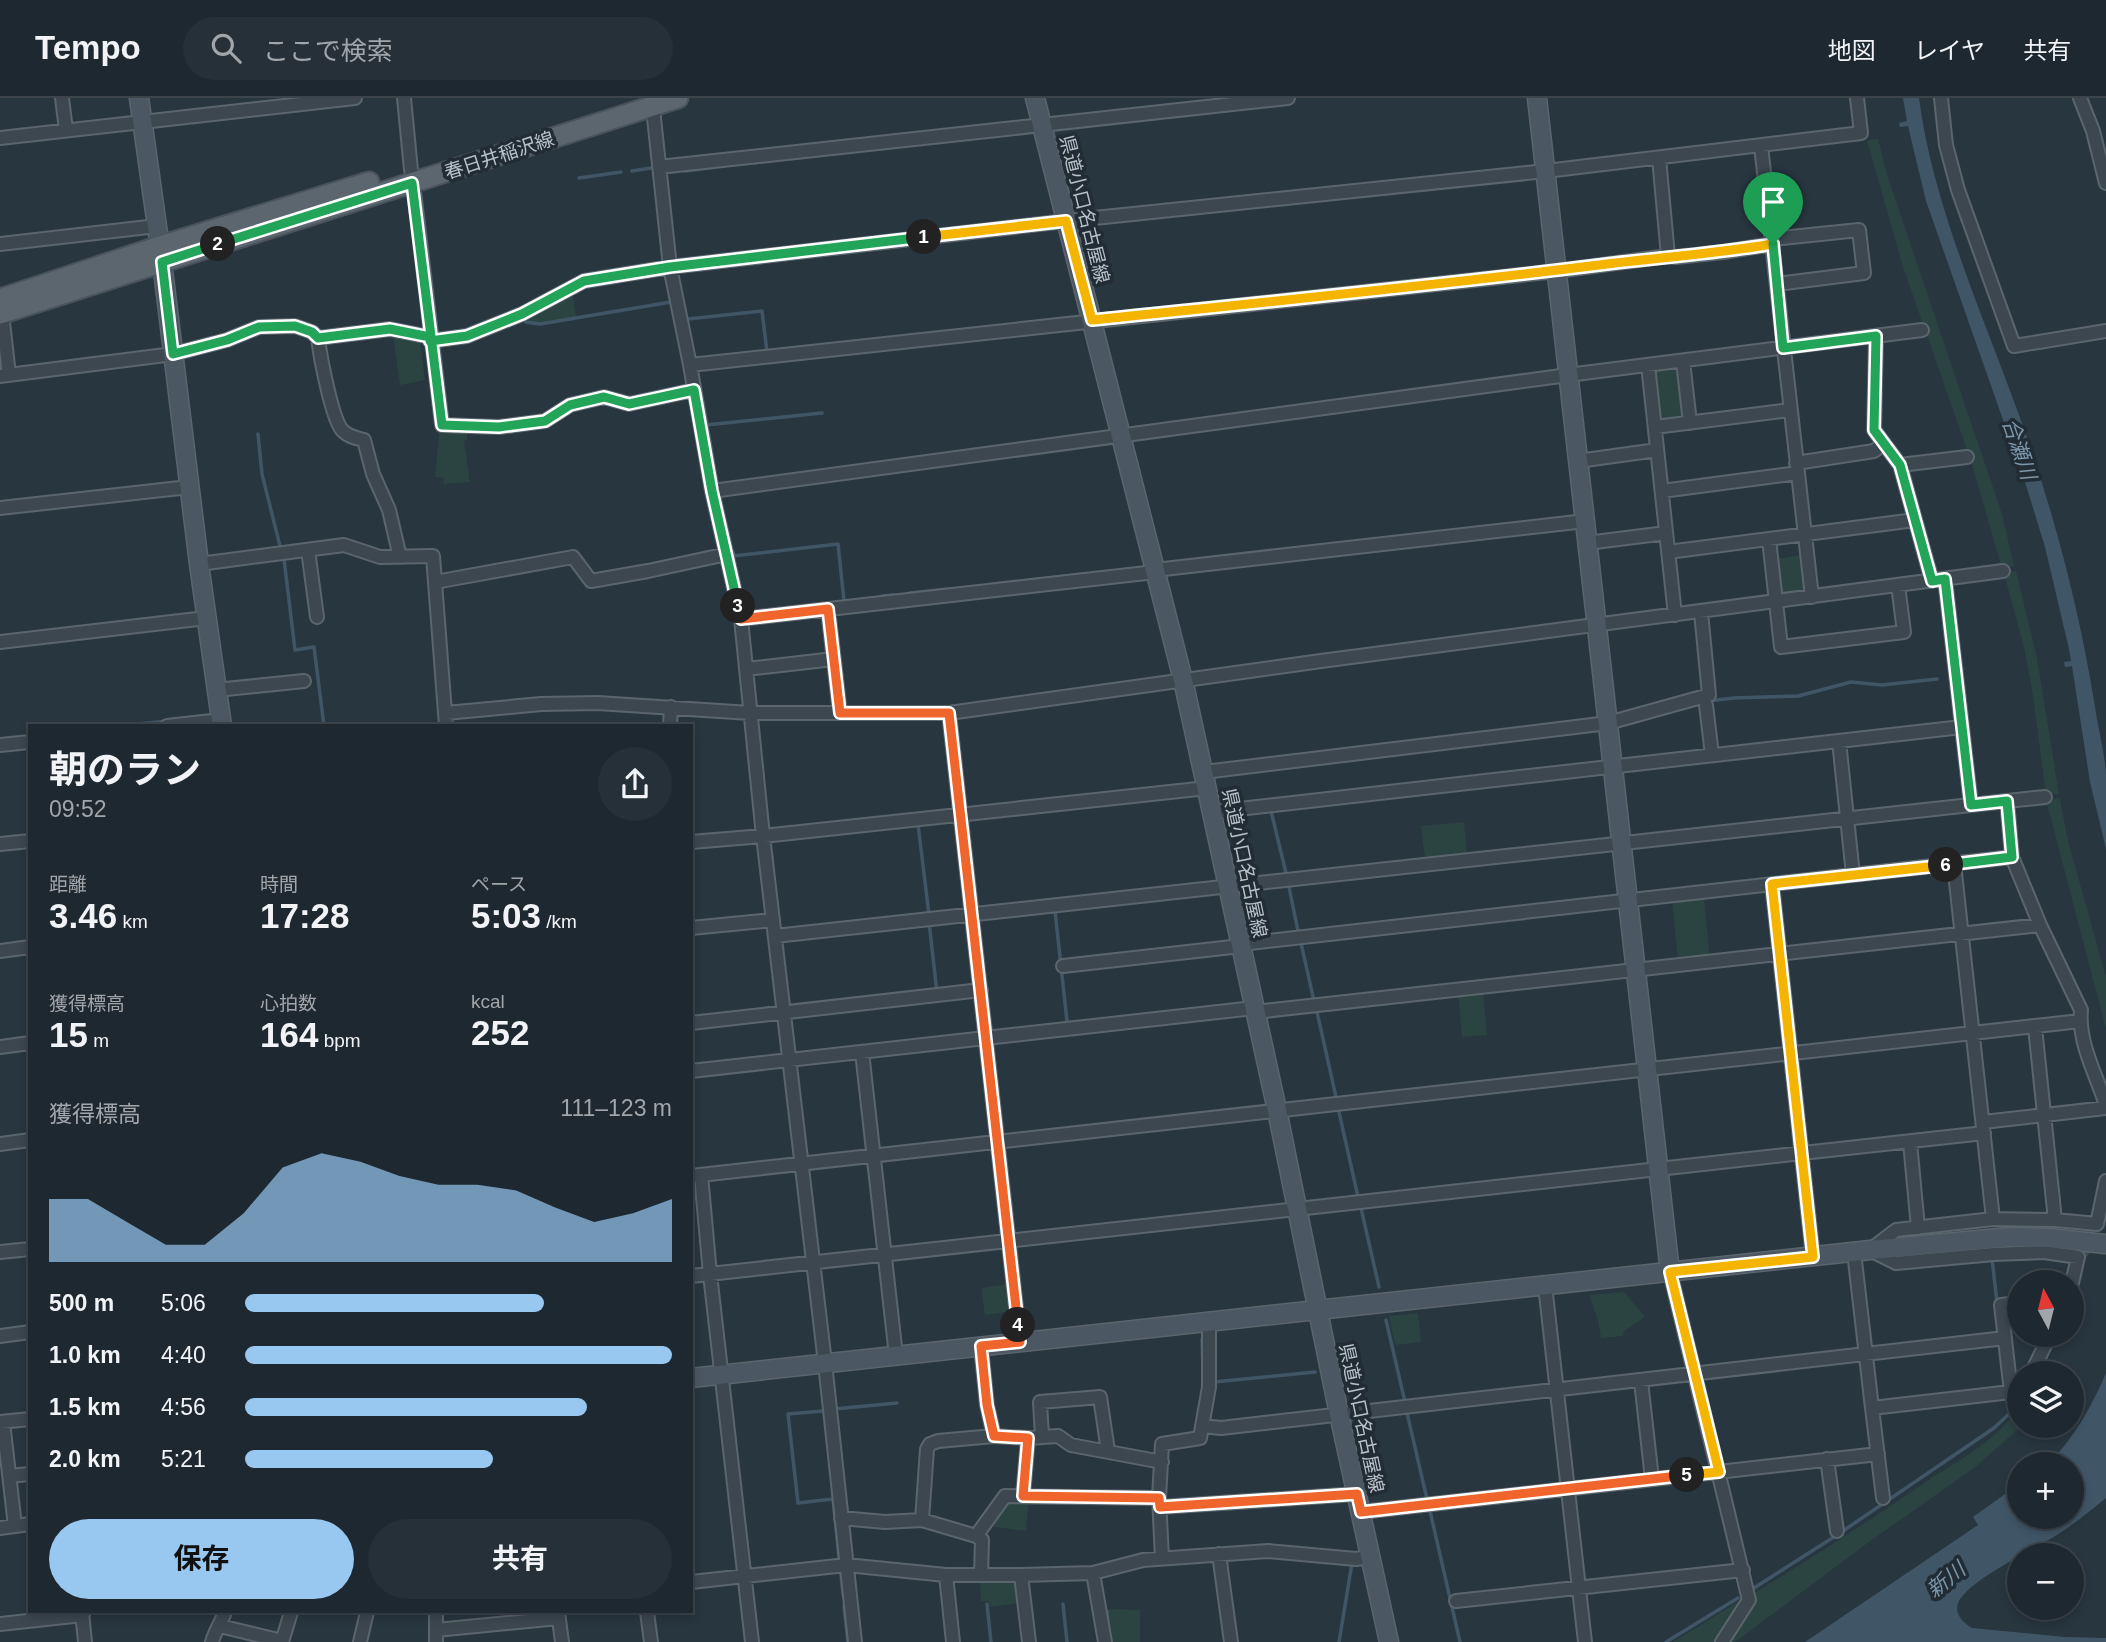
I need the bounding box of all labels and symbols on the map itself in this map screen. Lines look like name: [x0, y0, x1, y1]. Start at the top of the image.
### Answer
street label: 春日井稲沢線: [442, 128, 557, 183]
street label: 県道小口名古屋線: [1056, 133, 1113, 285]
pin: [1743, 172, 1803, 244]
pin: 1: [906, 220, 942, 254]
pin: 2: [200, 226, 235, 262]
water label: 合瀬川: [1998, 415, 2041, 484]
pin: 3: [720, 588, 756, 624]
street label: 県道小口名古屋線: [1218, 787, 1271, 940]
pin: 6: [1928, 848, 1964, 882]
north arrow: [2007, 1270, 2084, 1348]
pin: 4: [1000, 1308, 1036, 1342]
street label: 県道小口名古屋線: [1335, 1342, 1388, 1495]
pin: 5: [1670, 1458, 1704, 1492]
water label: 新川: [1922, 1556, 1971, 1602]

